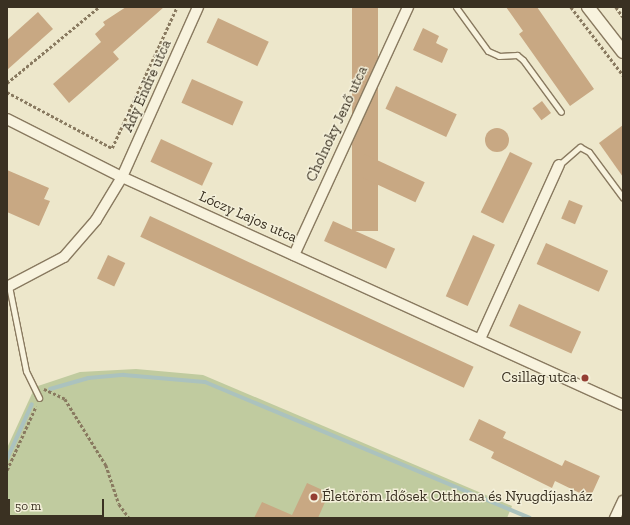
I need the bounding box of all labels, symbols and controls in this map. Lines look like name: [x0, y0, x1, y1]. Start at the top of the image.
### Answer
street label: Ady Endre utca: [119, 37, 175, 135]
street label: Cholnoky Jenő utca: [302, 63, 372, 185]
street label: Lóczy Lajos utca: [196, 187, 300, 247]
place label: Csillag utca: [502, 369, 577, 387]
marker: Csillag utca: [580, 373, 590, 383]
place label: Életöröm Idősek Otthona és Nyugdíjasház: [322, 488, 593, 506]
scale bar: [10, 491, 106, 517]
marker: Életöröm Idősek Otthona és Nyugdíjasház: [309, 492, 319, 502]
text: 50 m: [15, 499, 41, 513]

